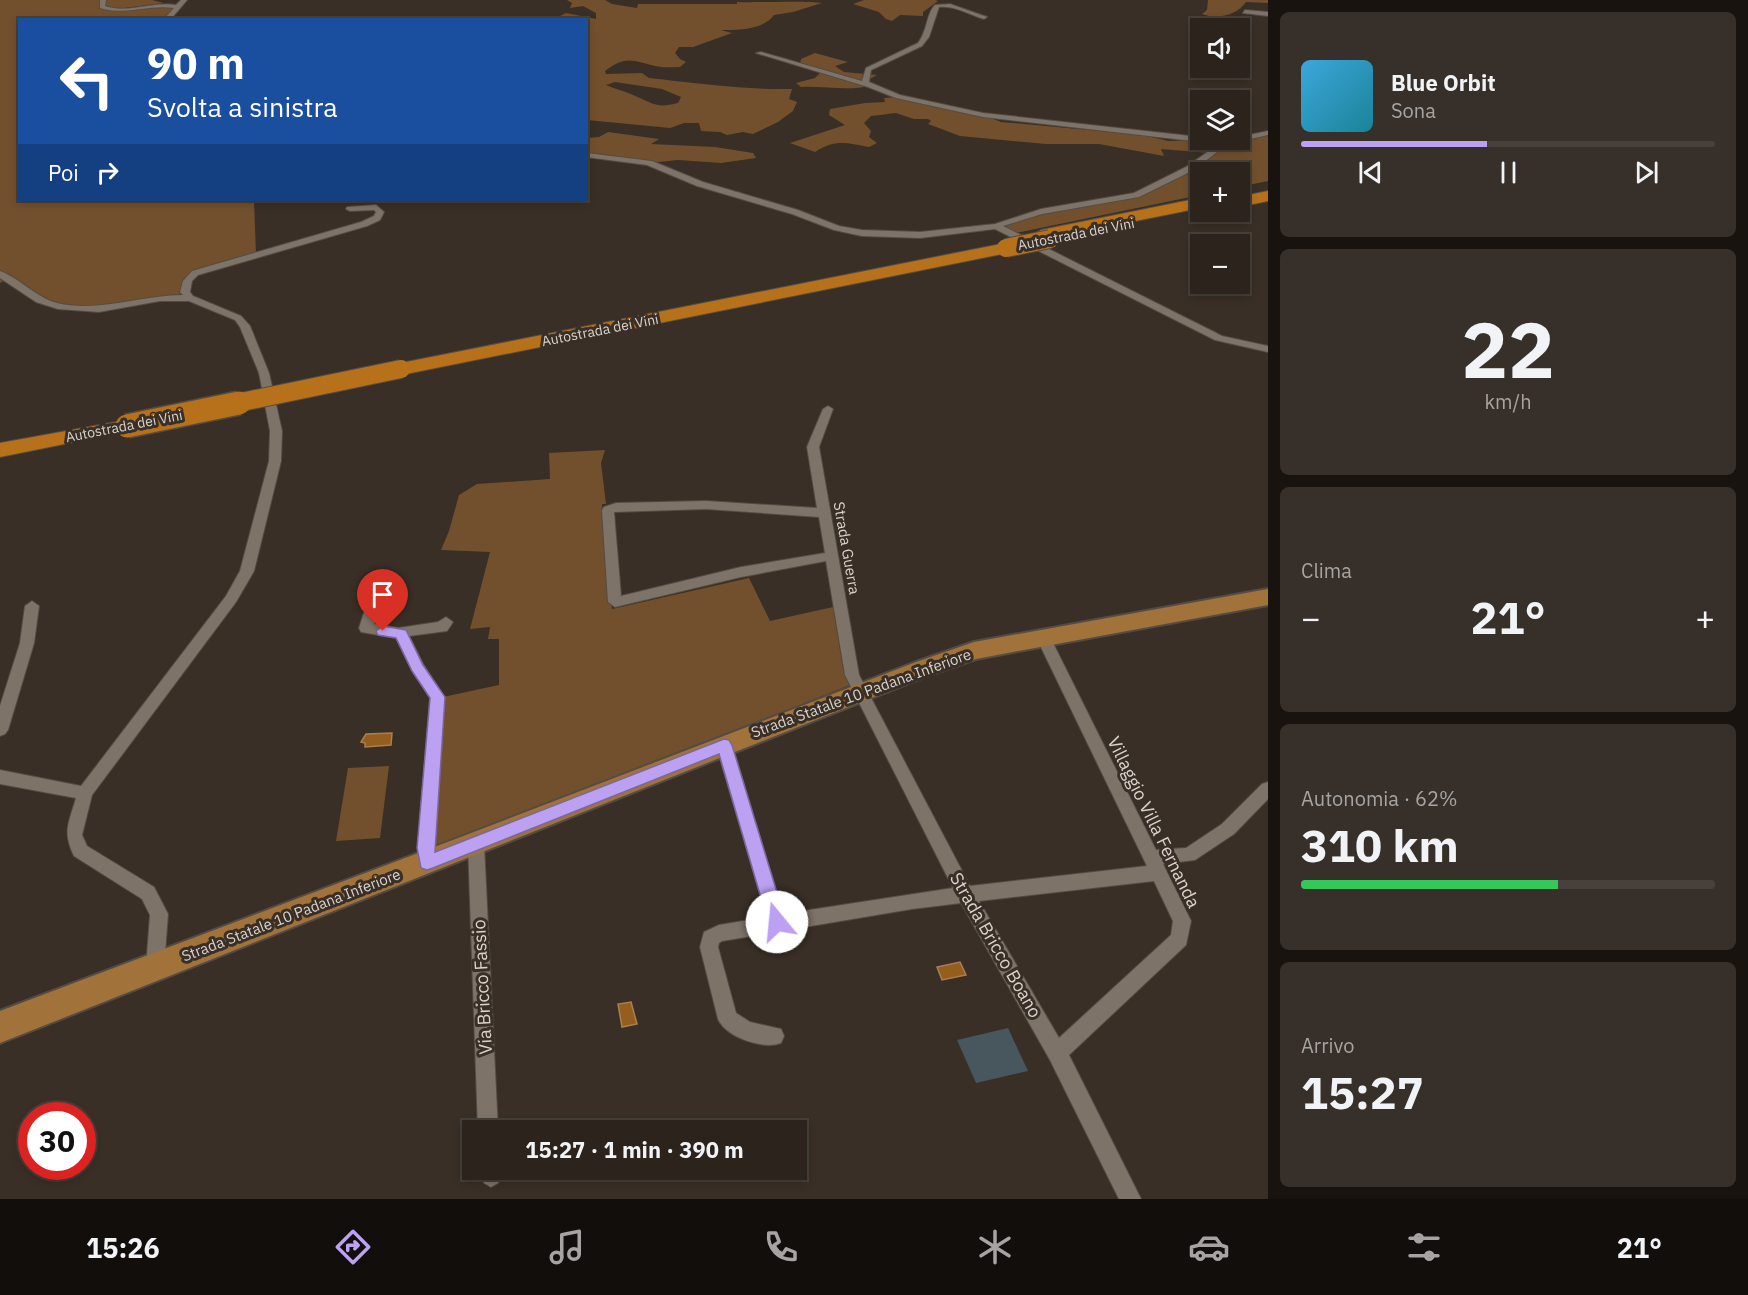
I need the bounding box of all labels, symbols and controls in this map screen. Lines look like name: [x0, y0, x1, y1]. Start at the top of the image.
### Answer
map controls: [1190, 18, 1250, 294]
button: sound: [1190, 18, 1250, 78]
text: 90 m: [147, 36, 245, 91]
icon: left: [48, 42, 126, 120]
text: Blue Orbit: [1391, 68, 1496, 97]
text: Svolta a sinistra: [147, 89, 338, 124]
button: layers: [1190, 90, 1250, 150]
text: Sona: [1391, 97, 1436, 124]
icon: right: [91, 156, 124, 189]
icon: previous: [1354, 156, 1387, 189]
icon: pause: [1492, 156, 1525, 189]
icon: next: [1630, 156, 1663, 189]
text: Poi: [48, 158, 79, 187]
button: +: [1190, 162, 1250, 222]
street label: Autostrada dei Vini: [1016, 214, 1136, 254]
button: −: [1190, 234, 1250, 294]
text: 22: [1461, 298, 1555, 399]
street label: Autostrada dei Vini: [540, 310, 660, 350]
text: km/h: [1484, 388, 1532, 415]
street label: Autostrada dei Vini: [64, 406, 184, 446]
street label: Strada Guerra: [829, 500, 865, 596]
text: Clima: [1301, 557, 1352, 584]
pin: [357, 569, 408, 631]
icon: arrive: [366, 578, 399, 611]
text: 21°: [1470, 588, 1546, 646]
text: −: [1301, 596, 1321, 639]
text: +: [1695, 596, 1715, 639]
street label: Strada Statale 10 Padana Inferiore: [748, 644, 974, 742]
street label: Villaggio Villa Fernanda: [1102, 733, 1206, 912]
text: Autonomia · 62%: [1301, 785, 1458, 812]
text: 310 km: [1301, 816, 1459, 874]
street label: Strada Statale 10 Padana Inferiore: [179, 864, 403, 966]
street label: Strada Bricco Boano: [945, 868, 1047, 1022]
position arrow: [745, 890, 809, 954]
street label: Via Bricco Fassio: [467, 919, 497, 1055]
text: Arrivo: [1301, 1032, 1354, 1059]
text: 15:27: [1301, 1063, 1424, 1121]
speed limit sign: 30: [18, 1102, 96, 1180]
text: 15:27 · 1 min · 390 m: [525, 1135, 744, 1164]
icon: directions: [332, 1226, 374, 1268]
icon: music: [546, 1226, 588, 1268]
icon: phone: [760, 1226, 802, 1268]
icon: climate: [974, 1226, 1016, 1268]
icon: car: [1188, 1226, 1230, 1268]
icon: filters: [1403, 1226, 1445, 1268]
text: 15:26: [86, 1230, 160, 1265]
text: 21°: [1617, 1230, 1662, 1265]

